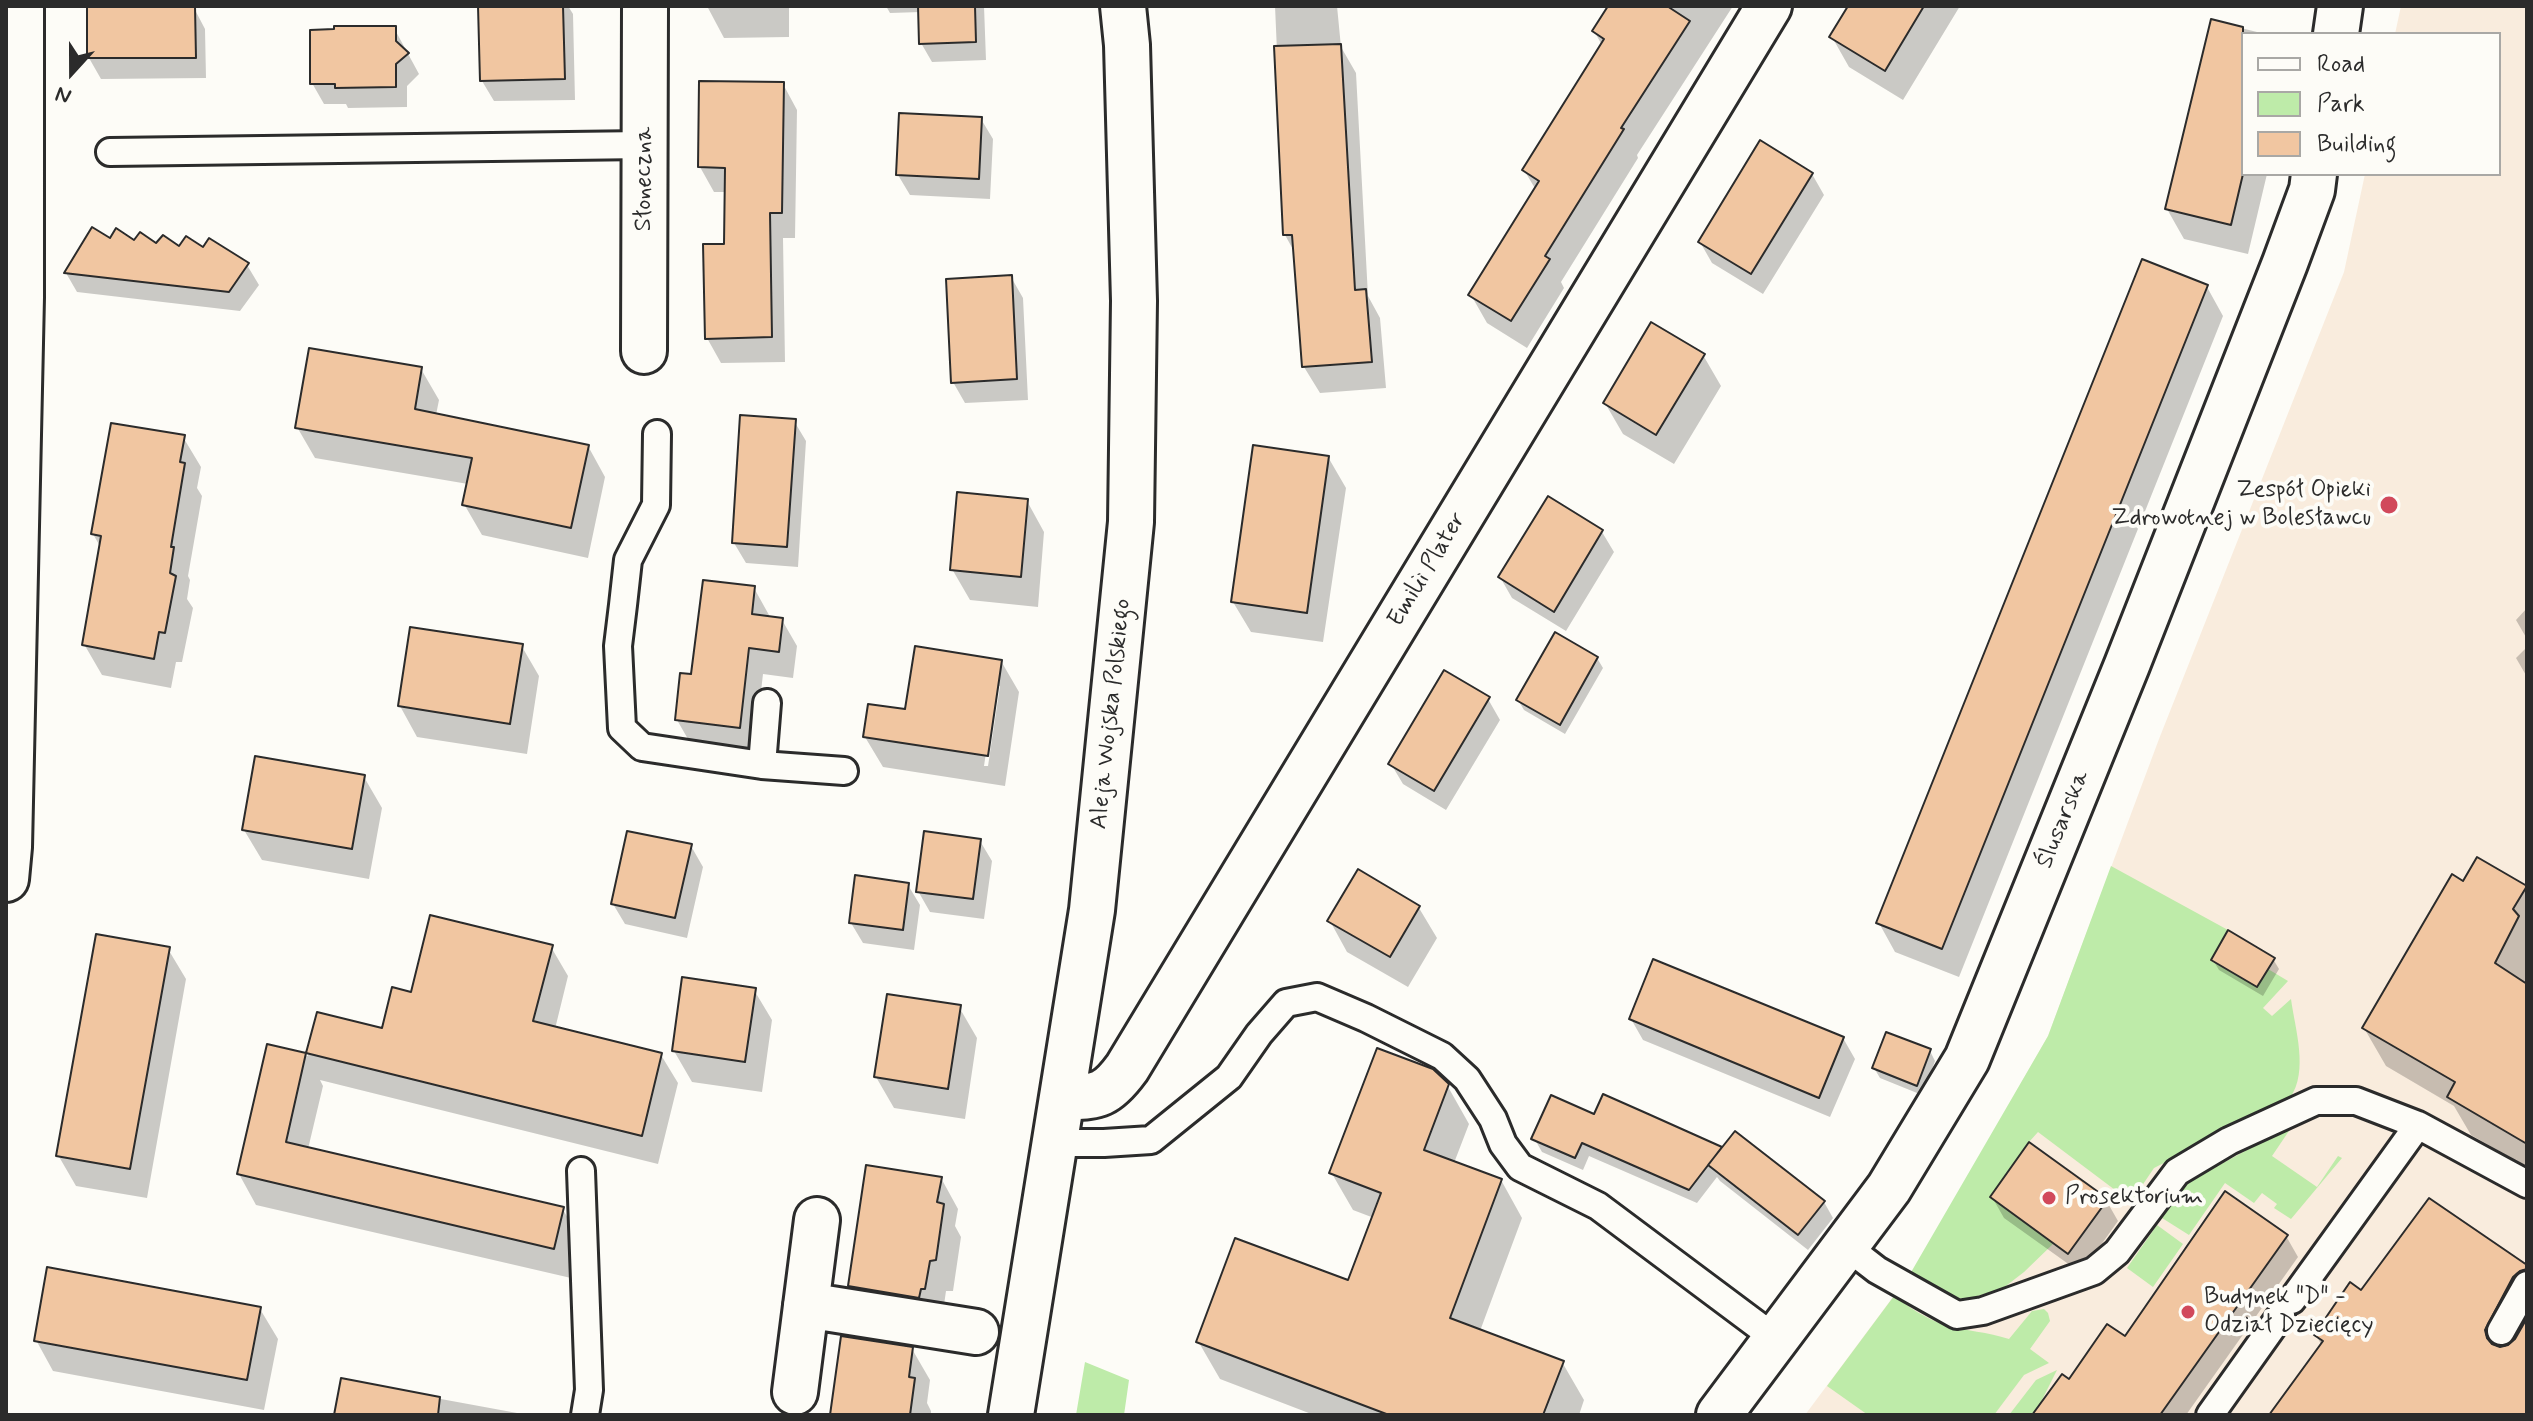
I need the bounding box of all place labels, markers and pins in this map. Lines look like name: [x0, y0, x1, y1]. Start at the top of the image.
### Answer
place label: Zespół Opieki Zdrowotnej w Bolesławcu: [2111, 477, 2371, 533]
marker: Zespół Opieki Zdrowotnej w Bolesławcu: [2378, 494, 2400, 516]
place label: Prosektorium: [2065, 1184, 2203, 1212]
marker: Prosektorium: [2040, 1189, 2058, 1207]
place label: Budynek "D" - Odział Dziecięcy: [2204, 1284, 2374, 1340]
marker: Budynek "D" - Odział Dziecięcy: [2179, 1303, 2197, 1321]

